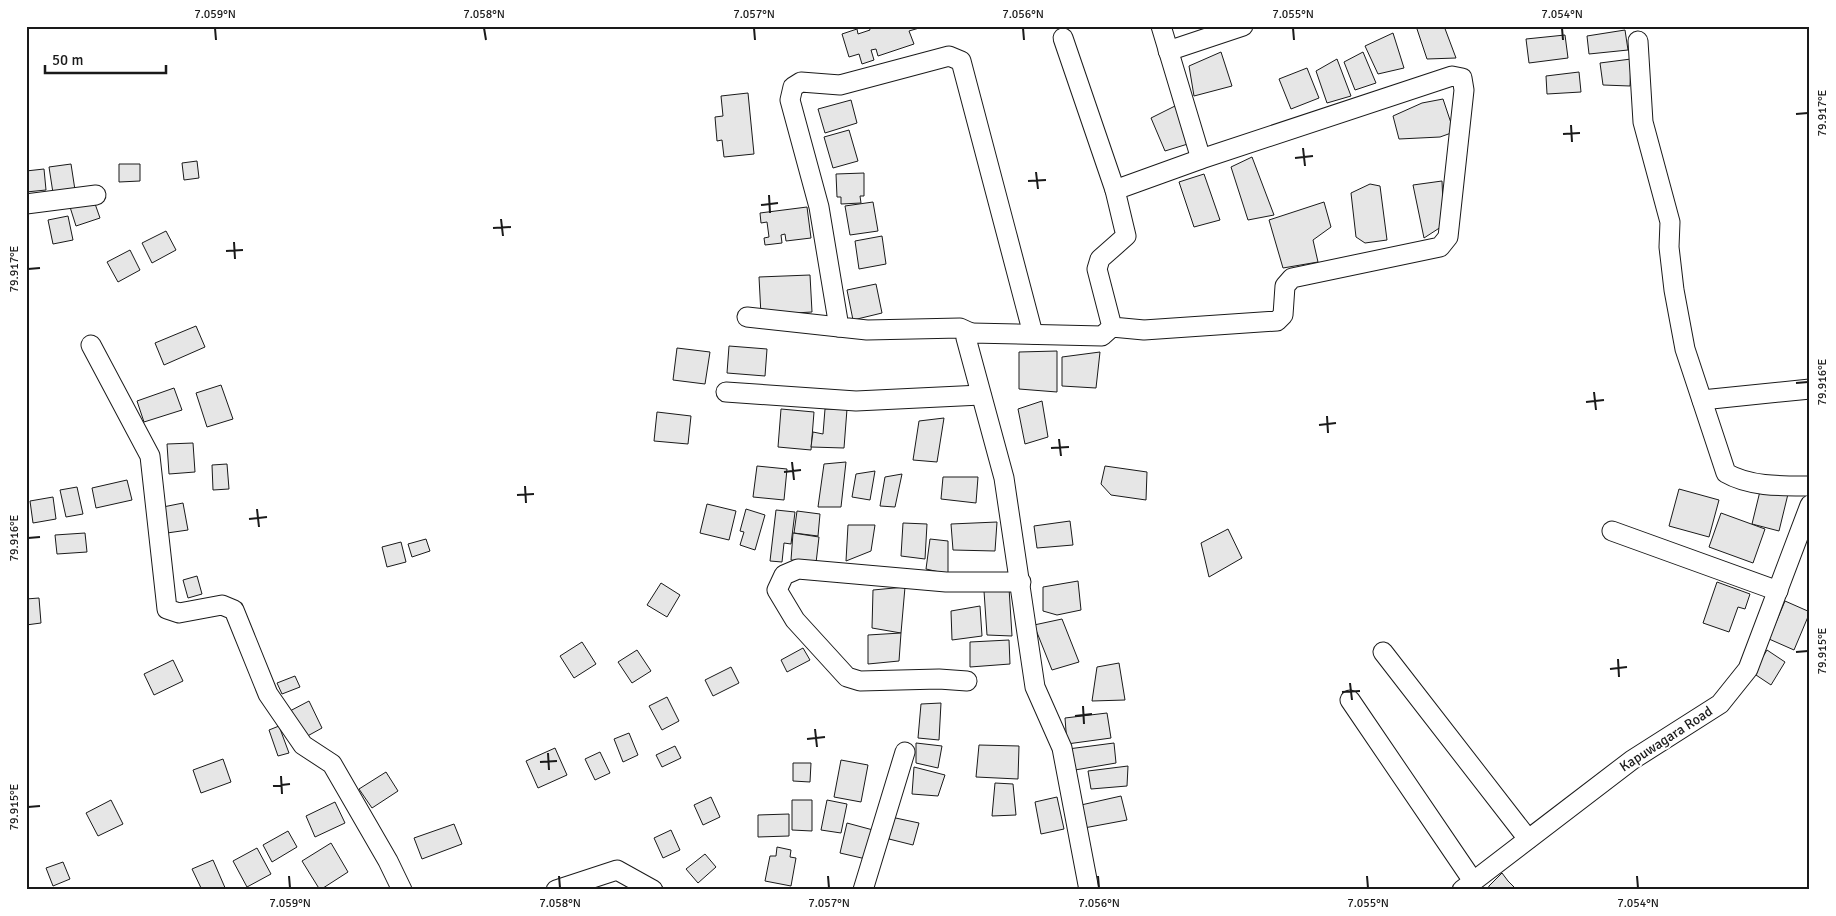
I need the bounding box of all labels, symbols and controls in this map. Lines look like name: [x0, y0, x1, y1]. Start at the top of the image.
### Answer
text: 7.059°N: [194, 7, 236, 22]
text: 7.058°N: [463, 7, 505, 22]
text: 7.057°N: [733, 7, 775, 22]
text: 7.056°N: [1002, 7, 1044, 22]
text: 7.055°N: [1272, 7, 1314, 22]
text: 7.054°N: [1541, 7, 1583, 22]
scale bar: [45, 42, 166, 74]
text: 50 m: [52, 51, 83, 69]
text: 79.917°E: [1815, 89, 1830, 136]
text: 79.917°E: [7, 245, 22, 292]
text: 79.916°E: [1815, 358, 1830, 405]
text: 79.916°E: [7, 514, 22, 561]
text: 79.915°E: [1815, 627, 1830, 674]
street label: Kapuwagara Road: [1616, 703, 1716, 775]
text: 79.915°E: [7, 783, 22, 830]
text: 7.059°N: [269, 896, 311, 911]
text: 7.058°N: [539, 896, 581, 911]
text: 7.057°N: [808, 896, 850, 911]
text: 7.056°N: [1078, 896, 1120, 911]
text: 7.055°N: [1347, 896, 1389, 911]
text: 7.054°N: [1617, 896, 1659, 911]

